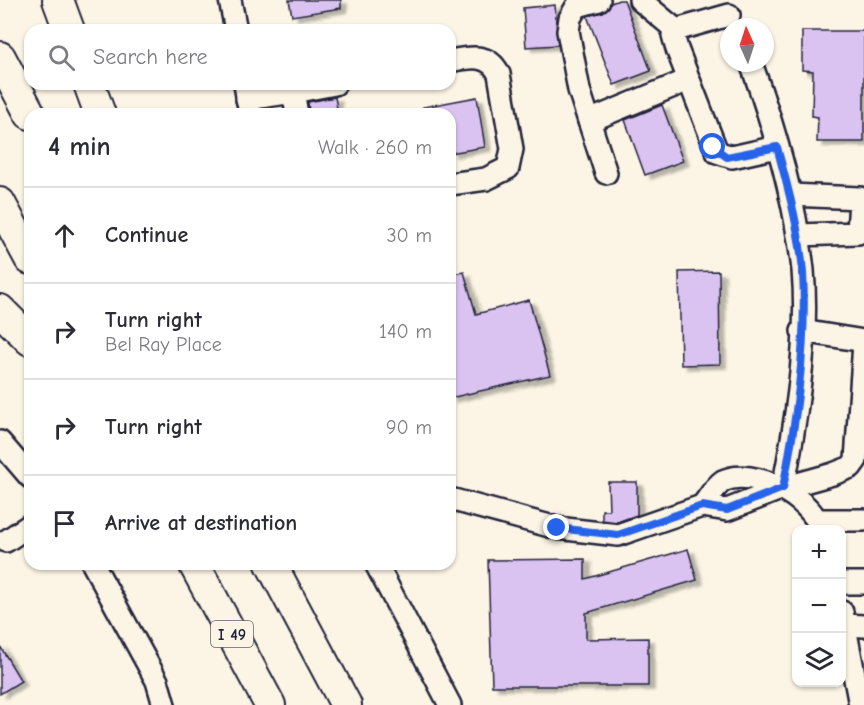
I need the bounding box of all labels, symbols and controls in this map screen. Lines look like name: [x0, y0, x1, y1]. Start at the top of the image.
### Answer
north arrow: [720, 18, 774, 72]
search box: [24, 24, 456, 90]
icon: search: [45, 41, 78, 74]
text: Search here: [93, 44, 208, 70]
text: 4 min: [48, 132, 111, 162]
route start: [699, 133, 725, 159]
text: Walk · 260 m: [318, 136, 432, 159]
icon: ahead: [48, 219, 81, 252]
text: Continue: [105, 222, 188, 248]
text: 30 m: [386, 224, 432, 247]
text: Turn right: [105, 307, 202, 333]
icon: right: [48, 315, 81, 348]
text: 140 m: [379, 320, 432, 343]
text: Bel Ray Place: [105, 333, 222, 356]
icon: right: [48, 411, 81, 444]
text: Turn right: [105, 414, 202, 440]
text: 90 m: [386, 416, 432, 439]
icon: arrive: [48, 507, 81, 540]
text: Arrive at destination: [105, 510, 297, 536]
route end: [543, 514, 569, 540]
map controls: [792, 525, 846, 687]
button: +: [792, 525, 846, 579]
button: −: [792, 579, 846, 633]
road number: I 49: [211, 621, 253, 647]
button: layers: [792, 633, 846, 687]

